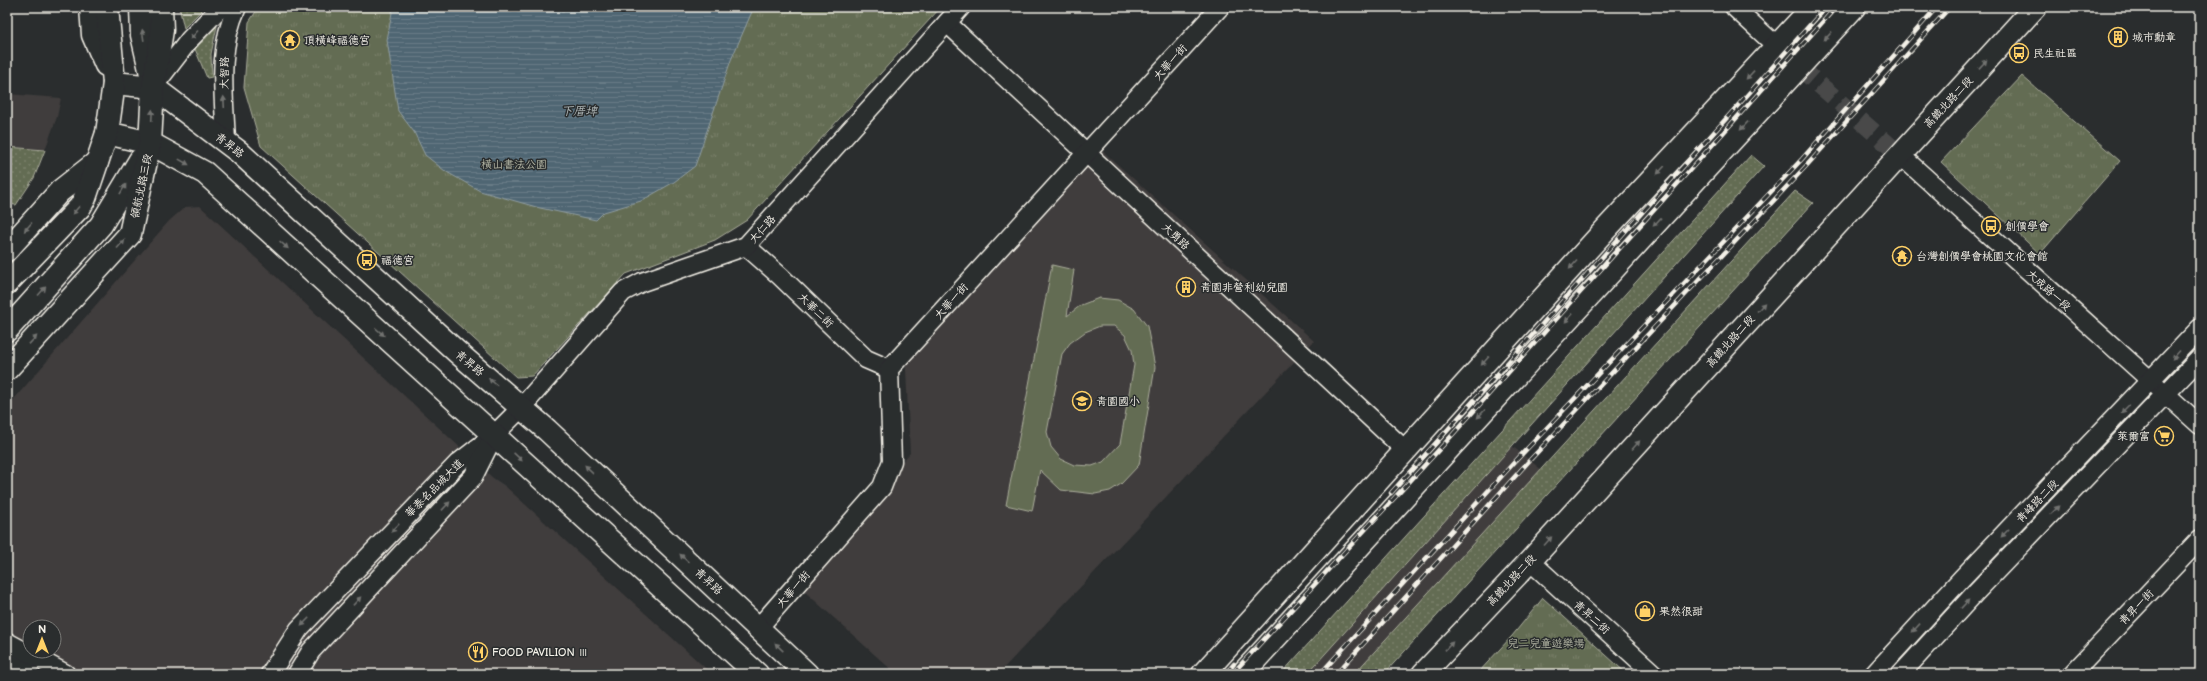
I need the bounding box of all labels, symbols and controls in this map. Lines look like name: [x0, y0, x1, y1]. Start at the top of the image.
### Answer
building icon: 城市勳章: [2107, 26, 2129, 48]
one-way arrow: [140, 29, 146, 41]
temple icon: 頂橫峰福德宮: [279, 29, 301, 51]
one-way arrow: [189, 30, 199, 40]
one-way arrow: [1823, 31, 1833, 41]
place label: 城市勳章: [2132, 31, 2176, 44]
place label: 頂橫峰福德宮: [304, 34, 370, 47]
street label: 大華一街: [1151, 41, 1191, 83]
bus stop icon: 民生社區: [2008, 42, 2030, 64]
place label: 民生社區: [2033, 47, 2077, 60]
street label: 大智路: [218, 56, 231, 90]
one-way arrow: [1978, 59, 1988, 69]
one-way arrow: [1745, 70, 1755, 80]
street label: 高鐵北路二段: [1921, 74, 1976, 131]
one-way arrow: [221, 96, 228, 108]
water label: 下厝埤: [561, 104, 598, 119]
one-way arrow: [148, 109, 155, 121]
one-way arrow: [1740, 121, 1749, 132]
street label: 青昇路: [213, 130, 247, 161]
street label: 領航北路三段: [128, 152, 155, 220]
park label: 橫山書法公園: [481, 158, 547, 171]
one-way arrow: [179, 159, 190, 165]
one-way arrow: [1657, 165, 1666, 175]
one-way arrow: [119, 183, 126, 195]
one-way arrow: [72, 205, 81, 215]
street label: 大仁路: [747, 213, 778, 246]
bus stop icon: 創價學會: [1980, 215, 2002, 237]
one-way arrow: [1652, 217, 1661, 227]
street label: 大勇路: [1159, 220, 1192, 252]
place label: 創價學會: [2005, 220, 2049, 233]
one-way arrow: [24, 222, 33, 232]
one-way arrow: [116, 239, 125, 249]
one-way arrow: [279, 240, 289, 249]
temple icon: 台灣創價學會桃園文化會館: [1891, 245, 1913, 267]
bus stop icon: 福德宮: [356, 249, 378, 271]
place label: 台灣創價學會桃園文化會館: [1916, 250, 2048, 263]
place label: 福德宮: [381, 254, 414, 267]
one-way arrow: [1568, 260, 1578, 270]
street label: 大成路一段: [2024, 267, 2073, 314]
building icon: 青園非營利幼兒園: [1175, 276, 1197, 298]
street label: 大華一街: [932, 280, 972, 322]
place label: 青園非營利幼兒園: [1200, 281, 1288, 294]
one-way arrow: [38, 285, 47, 296]
street label: 大華二街: [795, 290, 837, 331]
one-way arrow: [1756, 302, 1765, 312]
street label: 高鐵北路二段: [1703, 312, 1757, 370]
one-way arrow: [1564, 313, 1573, 323]
one-way arrow: [376, 327, 385, 336]
one-way arrow: [29, 335, 38, 346]
street label: 青昇路: [453, 348, 486, 379]
one-way arrow: [2171, 350, 2180, 360]
one-way arrow: [1481, 356, 1490, 367]
one-way arrow: [488, 378, 498, 387]
school or university icon: 青園國小: [1071, 390, 1093, 412]
place label: 青園國小: [1096, 395, 1140, 408]
one-way arrow: [2120, 404, 2129, 415]
one-way arrow: [1476, 409, 1485, 419]
supermarket icon: 萊爾富: [2153, 425, 2175, 447]
place label: 萊爾富: [2117, 430, 2150, 443]
one-way arrow: [1631, 439, 1640, 450]
one-way arrow: [513, 452, 523, 461]
street label: 華泰名品城大道: [403, 457, 466, 520]
one-way arrow: [584, 465, 594, 474]
street label: 青峰路二段: [2014, 477, 2061, 526]
one-way arrow: [441, 501, 451, 511]
one-way arrow: [2050, 505, 2060, 515]
one-way arrow: [390, 523, 400, 533]
one-way arrow: [2001, 528, 2010, 539]
one-way arrow: [1543, 536, 1553, 546]
street label: 高鐵北路二段: [1484, 552, 1539, 609]
one-way arrow: [680, 554, 689, 563]
street label: 青昇路: [692, 565, 725, 597]
street label: 大華一街: [774, 568, 813, 610]
street label: 青昇一街: [2116, 586, 2157, 628]
one-way arrow: [352, 596, 362, 606]
street label: 青昇二街: [1571, 598, 1613, 638]
one-way arrow: [1960, 599, 1970, 609]
shop icon: 果然很甜: [1634, 600, 1656, 622]
place label: 果然很甜: [1659, 605, 1703, 618]
one-way arrow: [300, 617, 310, 627]
north arrow: [22, 619, 62, 659]
text: N: [38, 623, 46, 636]
one-way arrow: [1912, 623, 1921, 633]
park label: 兒二兒童遊樂場: [1508, 637, 1585, 650]
restaurant icon: FOOD PAVILION Ⅲ: [467, 641, 489, 663]
one-way arrow: [1445, 641, 1454, 651]
one-way arrow: [774, 642, 784, 652]
place label: FOOD PAVILION Ⅲ: [492, 646, 589, 659]

